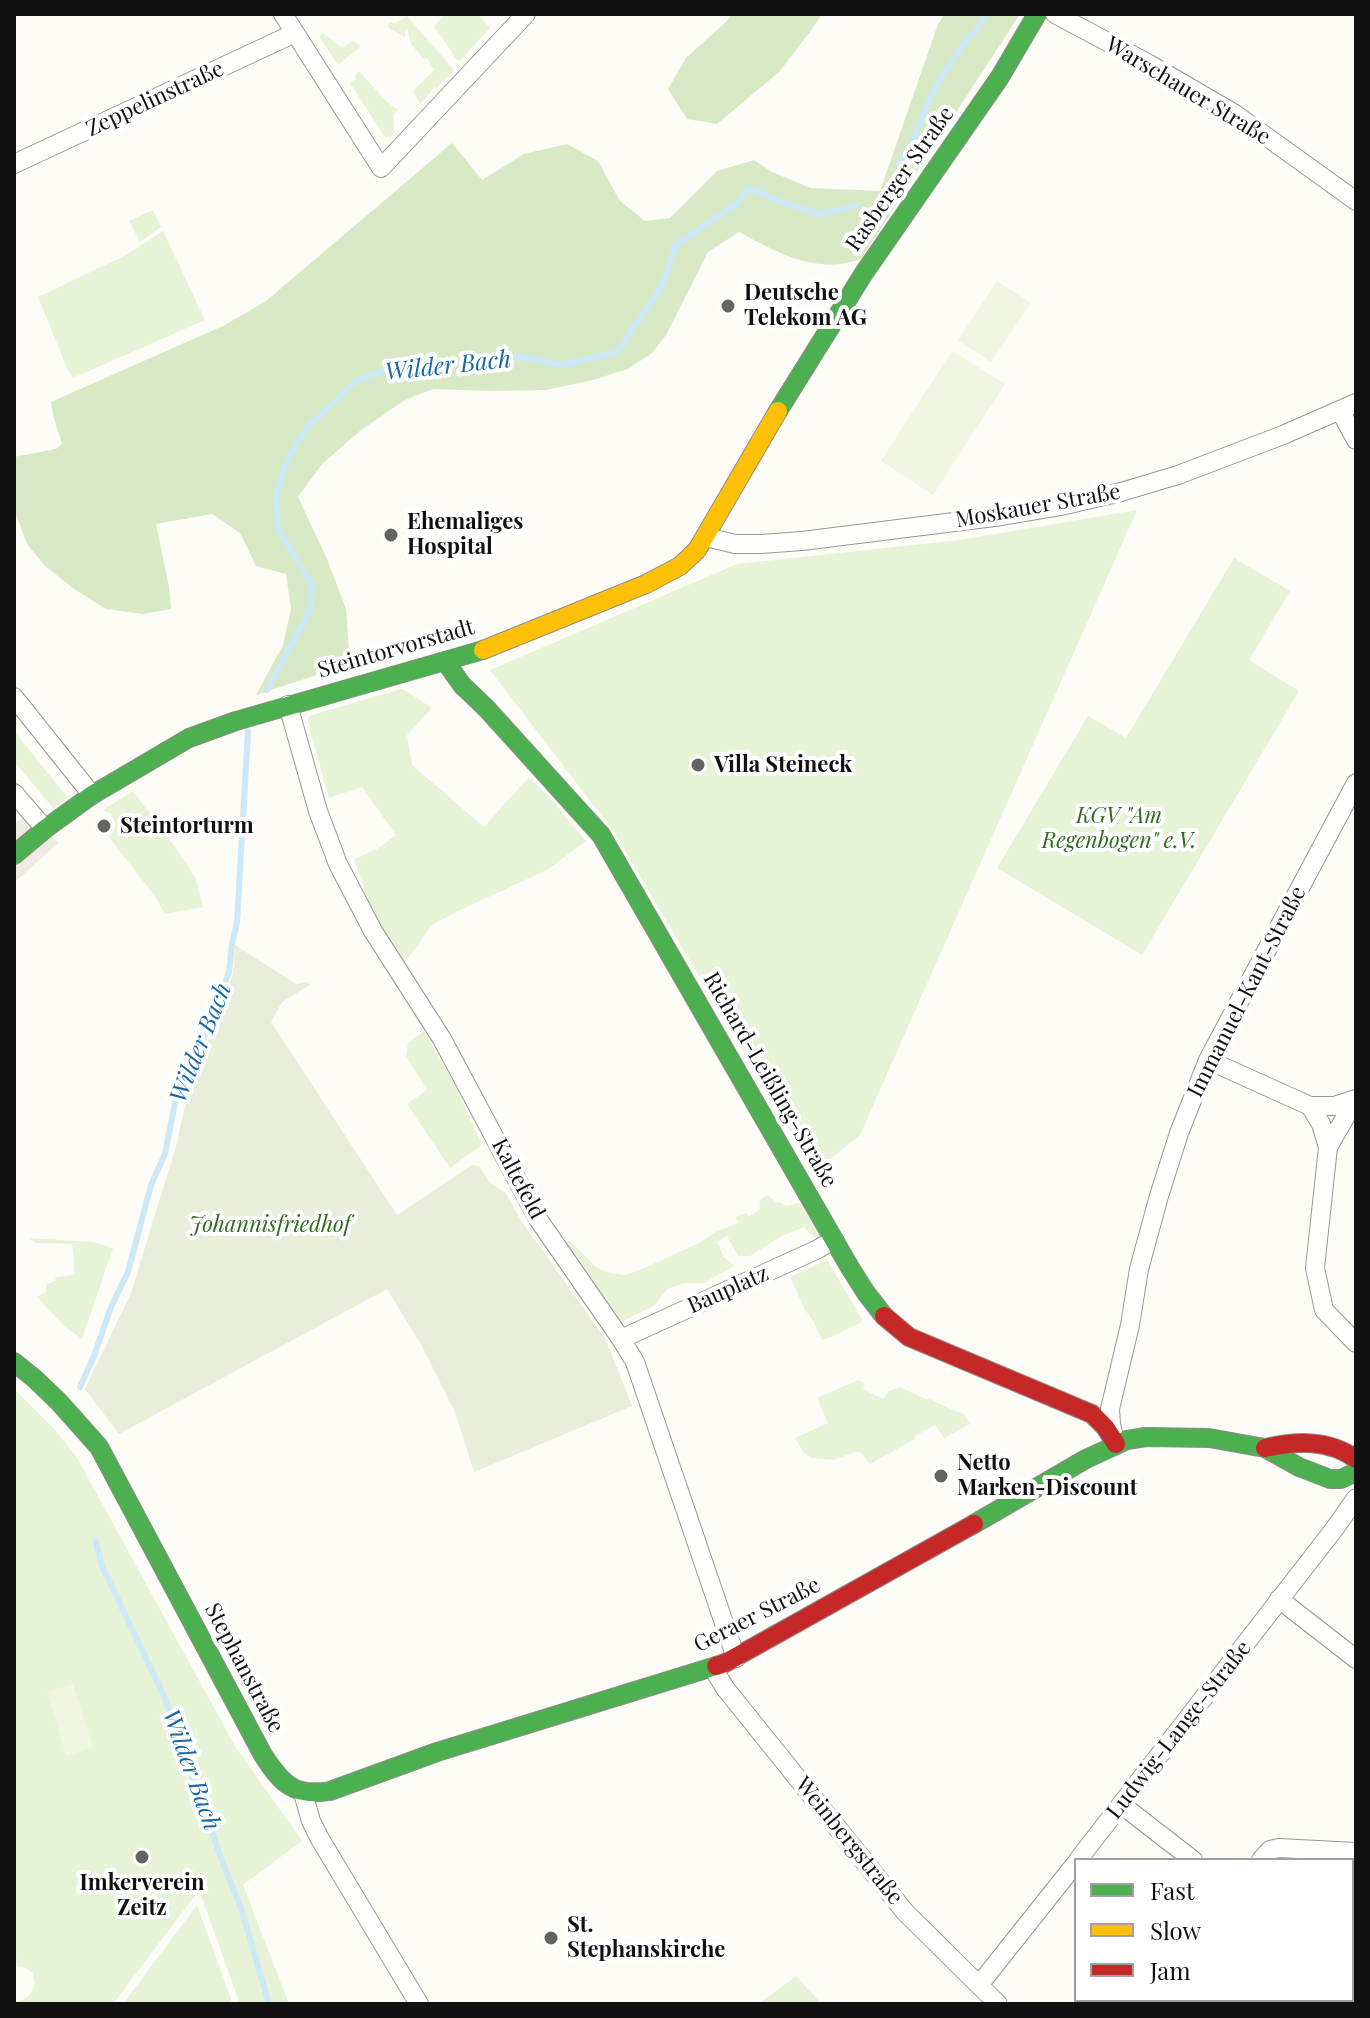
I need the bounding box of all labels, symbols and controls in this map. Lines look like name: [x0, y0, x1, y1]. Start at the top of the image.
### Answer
street label: Warschauer Straße: [1101, 31, 1275, 151]
street label: Zeppelinstraße: [82, 56, 228, 142]
street label: Rasberger Straße: [840, 102, 960, 256]
place label: Deutsche Telekom AG: [744, 280, 867, 332]
marker: Deutsche Telekom AG: [719, 297, 737, 315]
water label: Wilder Bach: [384, 345, 512, 387]
street label: Moskauer Straße: [953, 478, 1123, 534]
place label: Ehemaliges Hospital: [407, 509, 523, 560]
marker: Ehemaliges Hospital: [382, 526, 400, 544]
street label: Steintorvorstadt: [315, 614, 477, 684]
place label: Villa Steineck: [714, 752, 852, 778]
marker: Villa Steineck: [689, 756, 707, 774]
park label: KGV "Am Regenbogen" e.V.: [1042, 803, 1196, 854]
place label: Steintorturm: [120, 813, 254, 839]
marker: Steintorturm: [95, 817, 113, 835]
street label: Immanuel-Kant-Straße: [1182, 882, 1312, 1102]
street label: Richard-Leißling-Straße: [698, 968, 842, 1192]
water label: Wilder Bach: [164, 979, 238, 1107]
street label: Kaltefeld: [486, 1134, 550, 1224]
park label: Johannisfriedhof: [189, 1212, 351, 1238]
street label: Bauplatz: [683, 1261, 773, 1319]
place label: Netto Marken-Discount: [957, 1450, 1138, 1502]
marker: Netto Marken-Discount: [932, 1467, 950, 1485]
street label: Geraer Straße: [689, 1572, 825, 1658]
street label: Stephanstraße: [199, 1599, 289, 1737]
street label: Ludwig-Lange-Straße: [1101, 1636, 1257, 1824]
water label: Wilder Bach: [156, 1706, 226, 1834]
street label: Weinbergstraße: [790, 1772, 908, 1910]
marker: Imkerverein Zeitz: [133, 1848, 151, 1866]
legend: [1074, 1858, 1354, 2002]
place label: Imkerverein Zeitz: [79, 1870, 205, 1922]
text: Fast: [1150, 1874, 1195, 1906]
place label: St. Stephanskirche: [567, 1912, 725, 1964]
text: Slow: [1150, 1914, 1201, 1946]
marker: St. Stephanskirche: [542, 1929, 560, 1947]
text: Jam: [1150, 1954, 1191, 1986]

